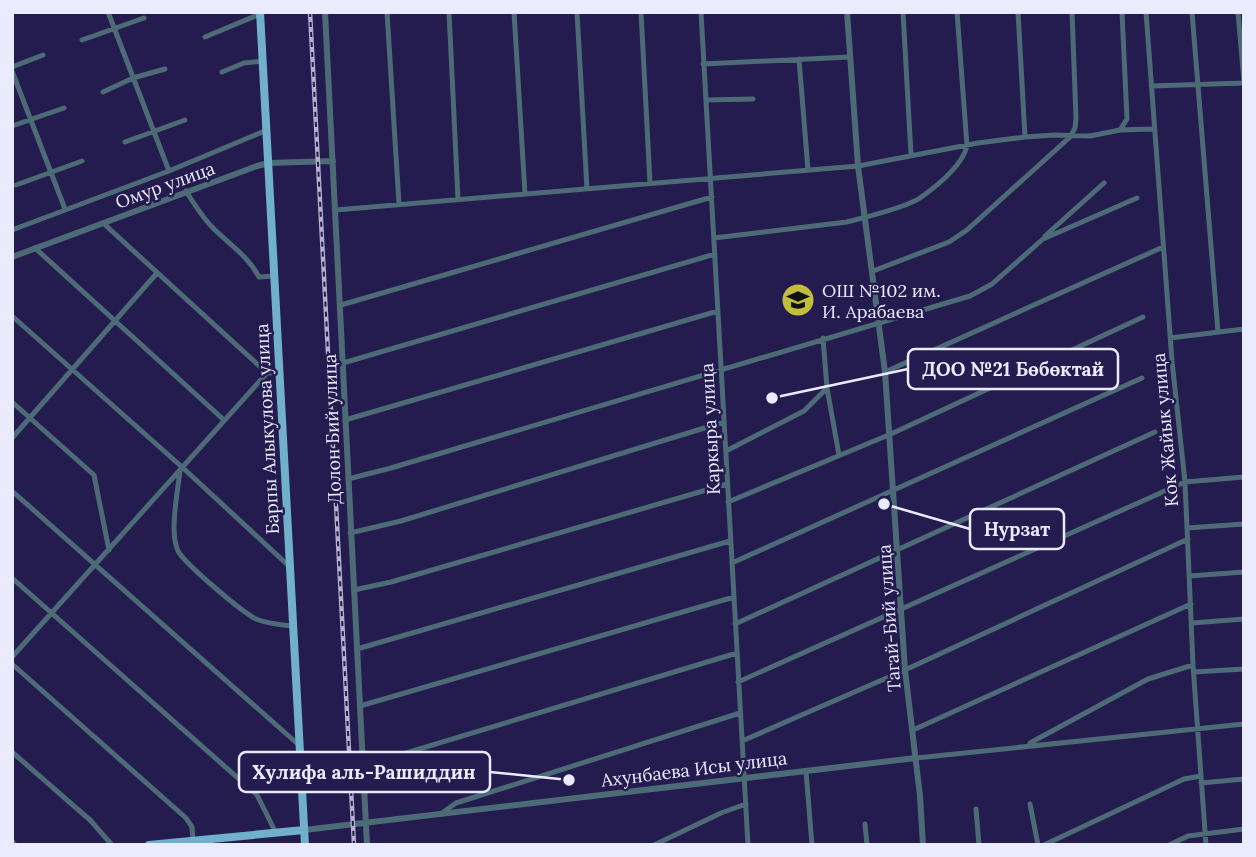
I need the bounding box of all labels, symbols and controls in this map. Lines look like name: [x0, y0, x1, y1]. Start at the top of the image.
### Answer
street label: Омур улица: [112, 156, 218, 214]
place label: ОШ №102 им. И. Арабаева: [822, 279, 941, 323]
school or university icon: ОШ №102 им. И. Арабаева: [779, 281, 817, 319]
street label: Барпы Алыкулова улица: [250, 323, 284, 535]
callout: ДОО №21 Бөбөктай: [908, 349, 1118, 389]
street label: Кок Жайык улица: [1147, 352, 1183, 508]
street label: Долон Бий улица: [318, 353, 346, 505]
text: ДОО №21 Бөбөктай: [922, 357, 1104, 381]
street label: Каркыра улица: [695, 363, 725, 495]
callout: Нурзат: [970, 509, 1064, 549]
text: Нурзат: [984, 517, 1050, 541]
street label: Тагай-Бий улица: [872, 544, 906, 692]
street label: Ахунбаева Исы улица: [599, 746, 788, 792]
callout: Хулифа аль-Рашиддин: [239, 752, 490, 792]
text: Хулифа аль-Рашиддин: [252, 760, 476, 784]

